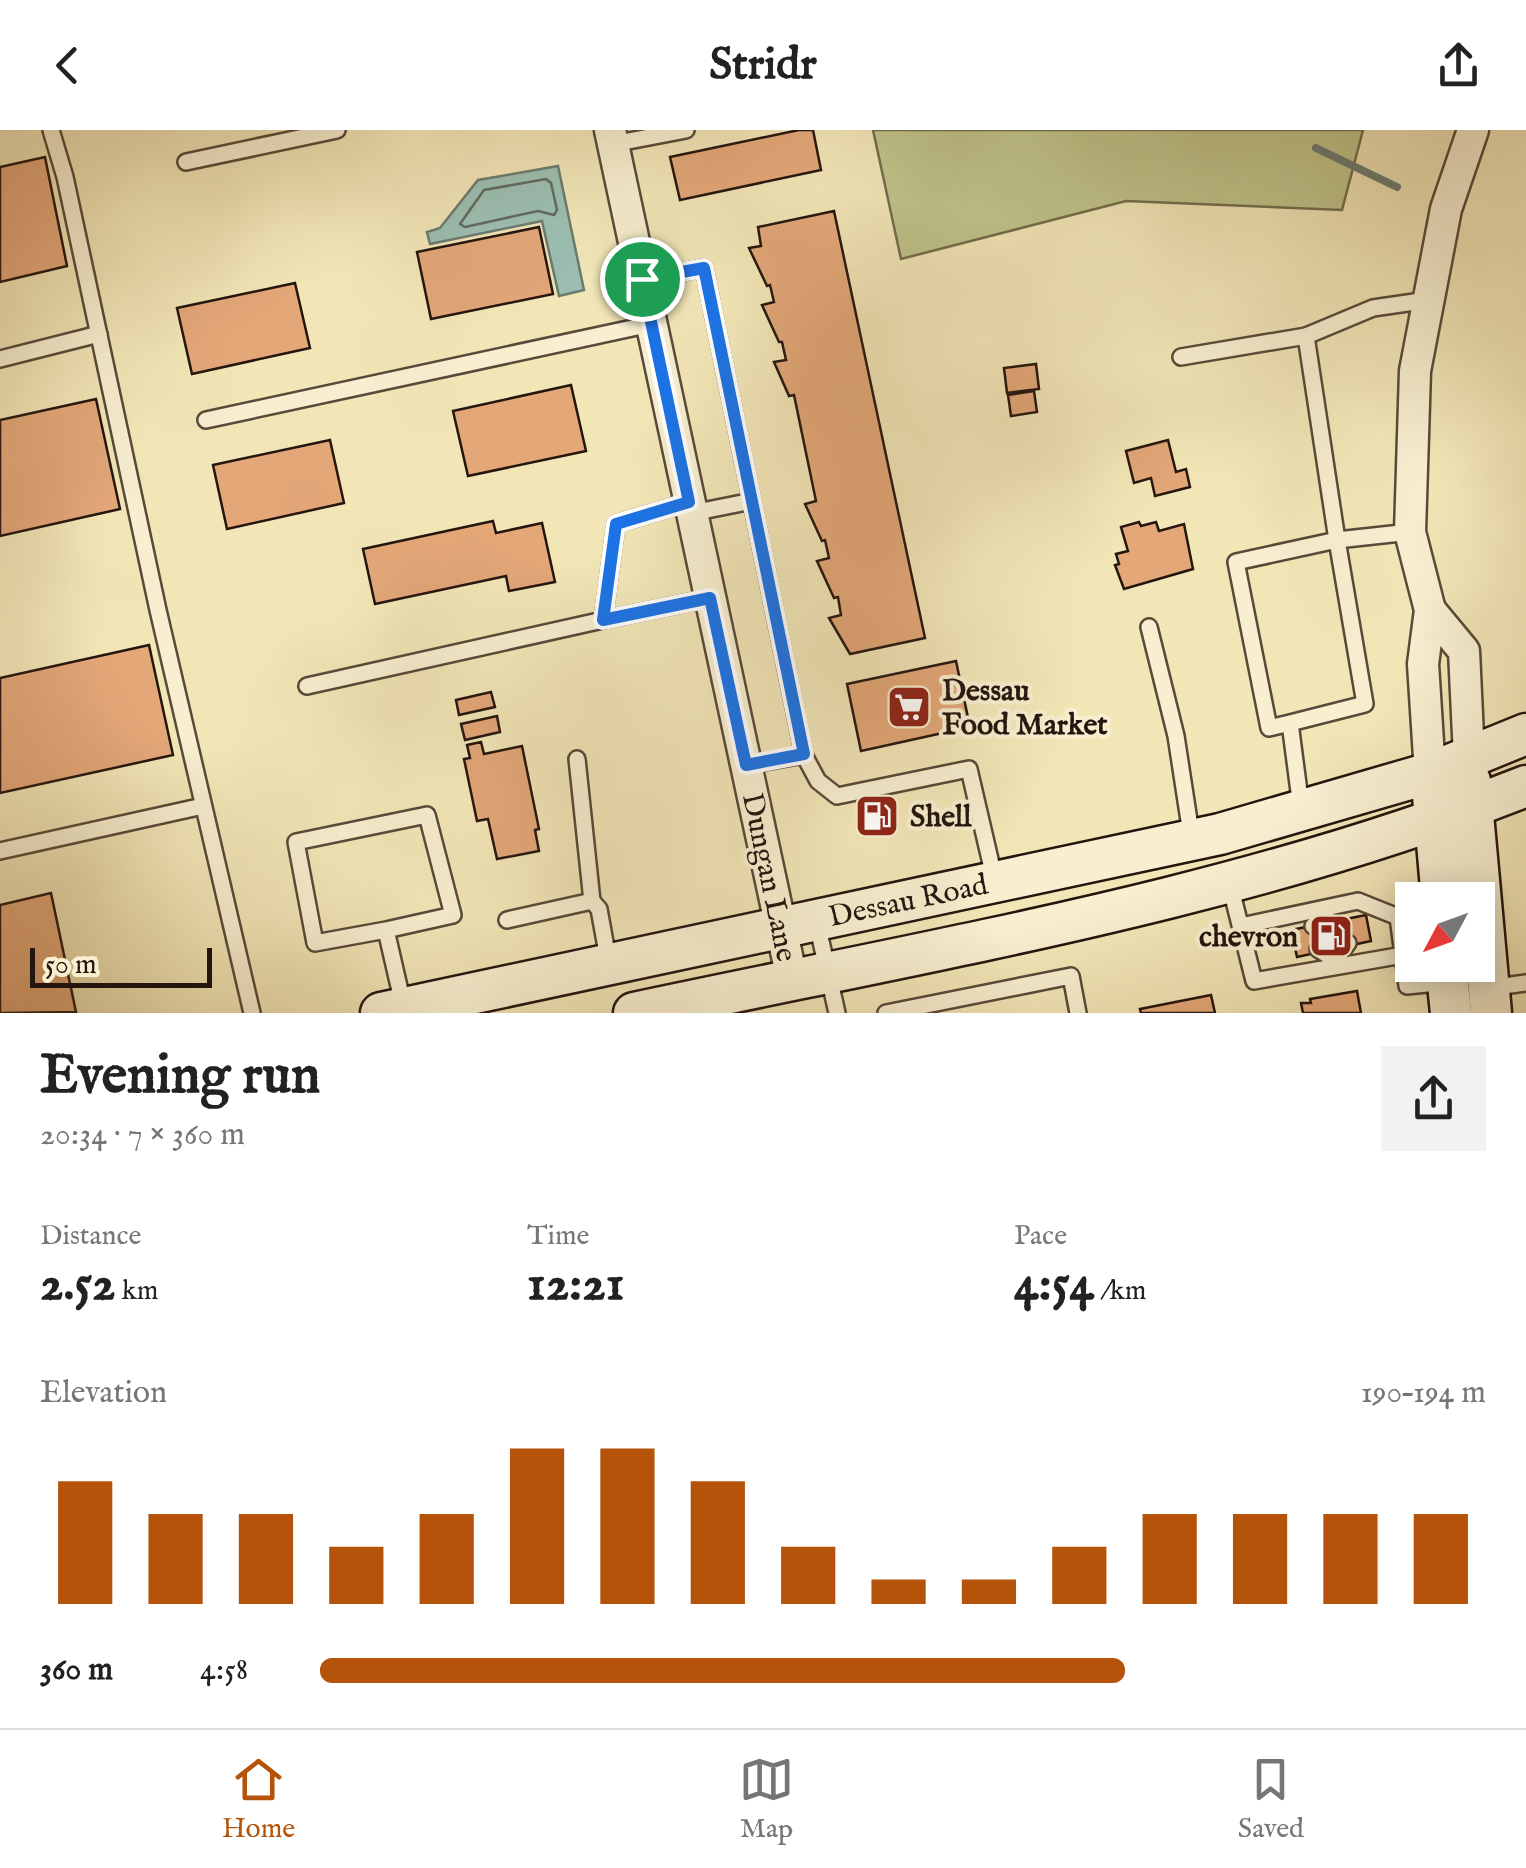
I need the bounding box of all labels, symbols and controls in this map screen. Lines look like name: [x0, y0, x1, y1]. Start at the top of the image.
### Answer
text: Stridr: [709, 37, 817, 94]
icon: back: [40, 38, 95, 93]
icon: share: [1431, 38, 1486, 93]
pin: [600, 237, 685, 322]
icon: arrive: [615, 252, 670, 307]
place label: Dessau Food Market: [942, 673, 1108, 745]
supermarket icon: Dessau Food Market: [886, 684, 932, 730]
street label: Dungan Lane: [732, 790, 804, 965]
fuel station icon: Shell: [854, 793, 900, 839]
place label: Shell: [910, 799, 972, 837]
street label: Dessau Road: [825, 866, 992, 937]
north arrow: [1395, 882, 1495, 982]
map controls: [1395, 882, 1495, 982]
fuel station icon: chevron: [1308, 913, 1354, 959]
place label: chevron: [1199, 919, 1298, 957]
scale bar: [30, 943, 212, 988]
text: 50 m: [45, 948, 97, 983]
text: Evening run: [40, 1042, 320, 1112]
button: share: [1381, 1046, 1486, 1151]
text: 20:34 · 7 × 360 m: [40, 1115, 245, 1156]
text: Distance: [40, 1219, 141, 1254]
text: Time: [527, 1219, 589, 1254]
text: Pace: [1014, 1219, 1067, 1254]
text: 2.52: [40, 1254, 116, 1317]
text: 12:21: [527, 1254, 624, 1317]
text: 4:54: [1014, 1254, 1094, 1317]
text: km: [116, 1274, 158, 1309]
text: /km: [1094, 1274, 1146, 1309]
text: Elevation: [40, 1373, 167, 1414]
text: 190–194 m: [1361, 1373, 1486, 1414]
text: 360 m: [40, 1650, 113, 1691]
text: 4:58: [200, 1650, 248, 1691]
tab: Home: [222, 1752, 295, 1847]
tab: Map: [739, 1752, 794, 1847]
tab: Saved: [1238, 1752, 1304, 1847]

